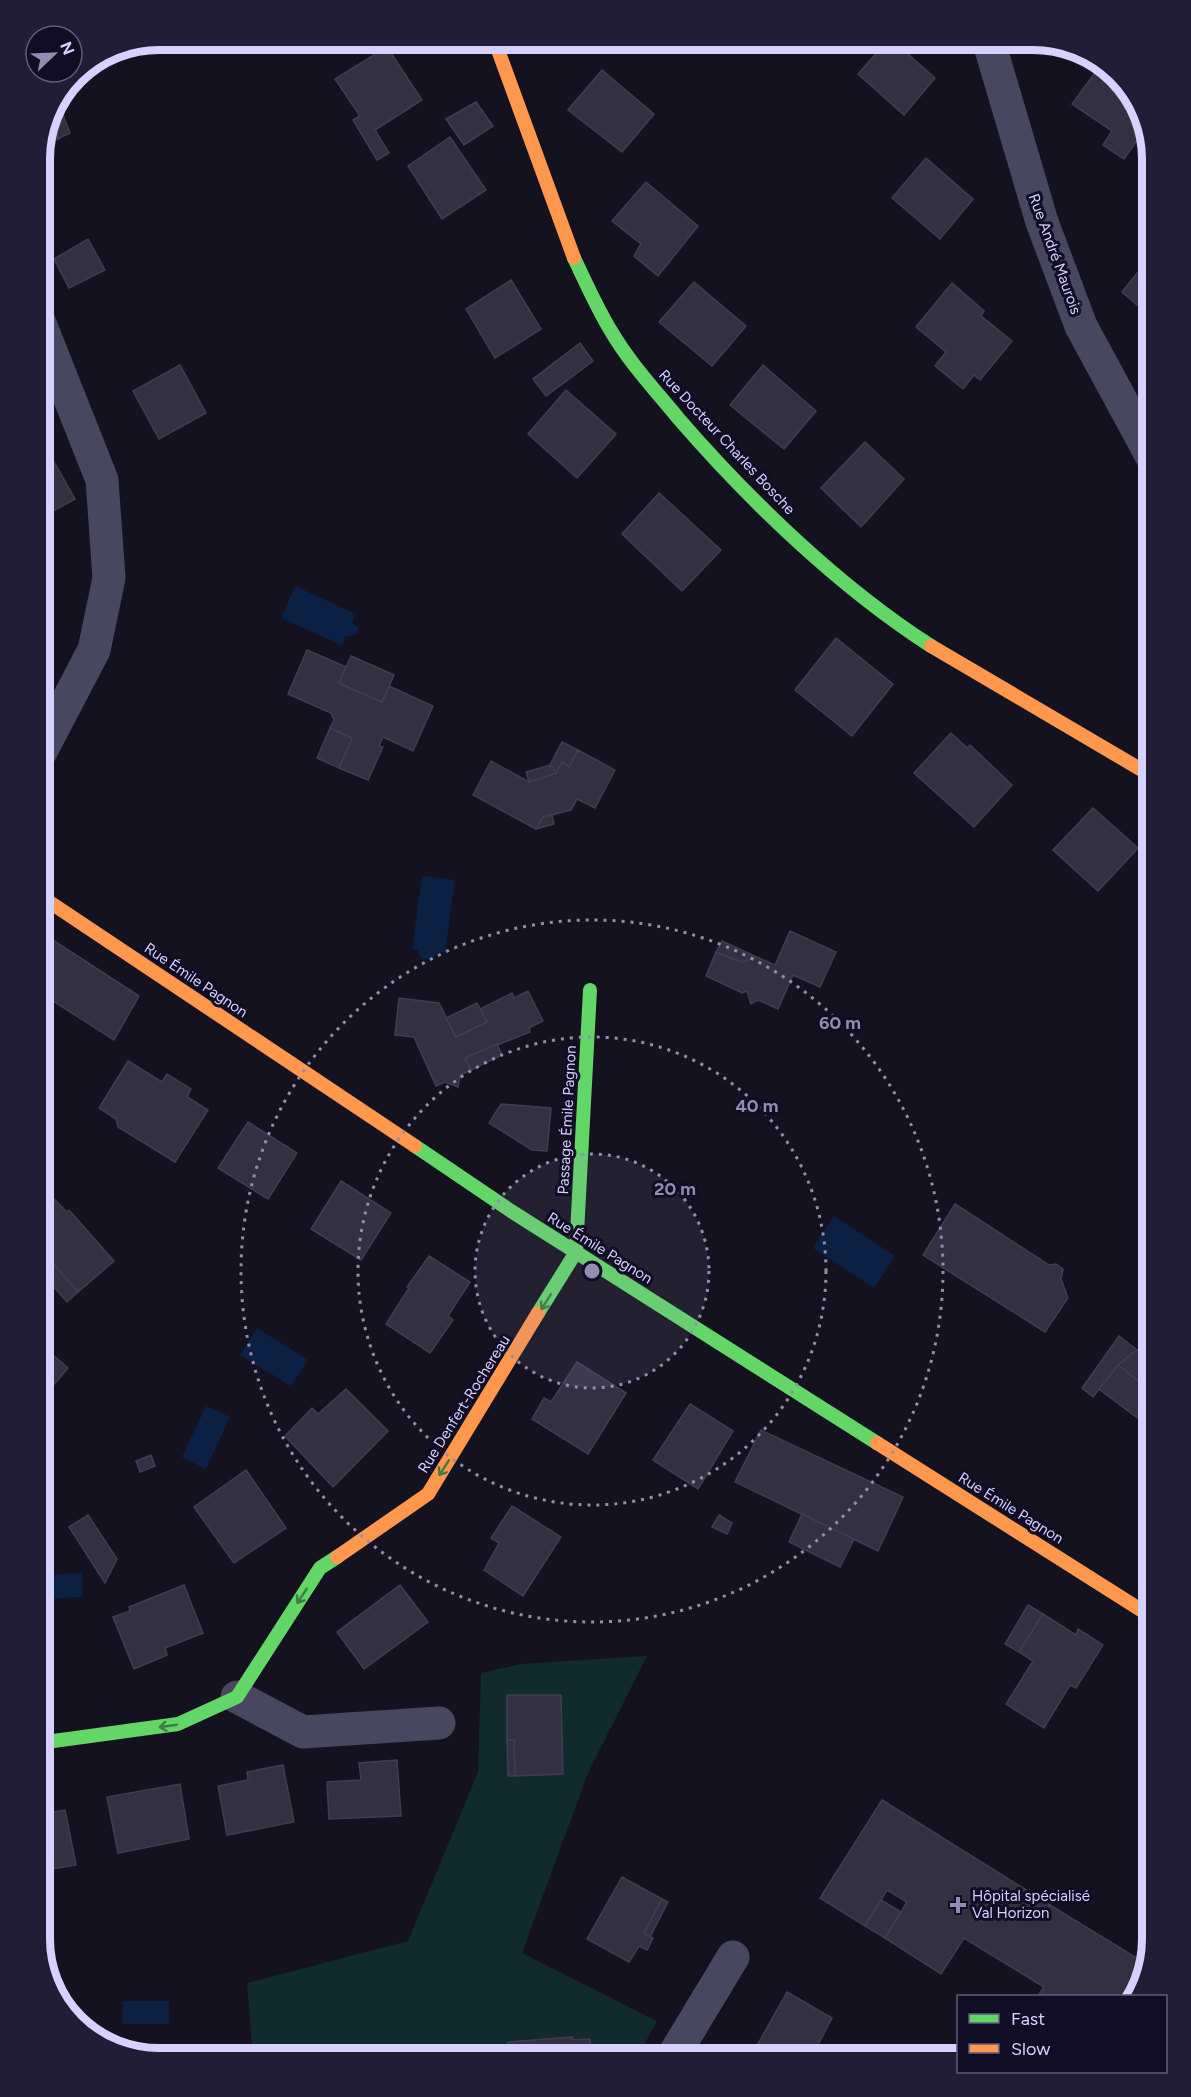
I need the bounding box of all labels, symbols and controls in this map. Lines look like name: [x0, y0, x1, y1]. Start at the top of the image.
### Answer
north arrow: [24, 24, 84, 84]
text: N: [56, 39, 79, 58]
street label: Rue André Maurois: [1025, 191, 1085, 317]
street label: Rue Docteur Charles Bosche: [655, 366, 799, 518]
street label: Rue Émile Pagnon: [141, 939, 251, 1021]
text: 60 m: [819, 1012, 861, 1034]
street label: Passage Émile Pagnon: [554, 1045, 580, 1195]
text: 40 m: [735, 1095, 779, 1117]
text: 20 m: [654, 1178, 696, 1200]
street label: Rue Émile Pagnon: [544, 1208, 656, 1288]
centre of rings: [582, 1261, 602, 1281]
one-way arrow: [539, 1293, 551, 1310]
street label: Rue Denfert-Rochereau: [414, 1332, 514, 1476]
one-way arrow: [437, 1459, 449, 1476]
street label: Rue Émile Pagnon: [955, 1468, 1067, 1548]
one-way arrow: [295, 1587, 307, 1604]
one-way arrow: [159, 1720, 178, 1731]
place label: Hôpital spécialisé Val Horizon: [972, 1887, 1090, 1922]
marker: Hôpital spécialisé Val Horizon: [949, 1896, 967, 1914]
legend: [957, 1995, 1167, 2073]
text: Fast: [1011, 2008, 1045, 2030]
text: Slow: [1011, 2038, 1050, 2060]

